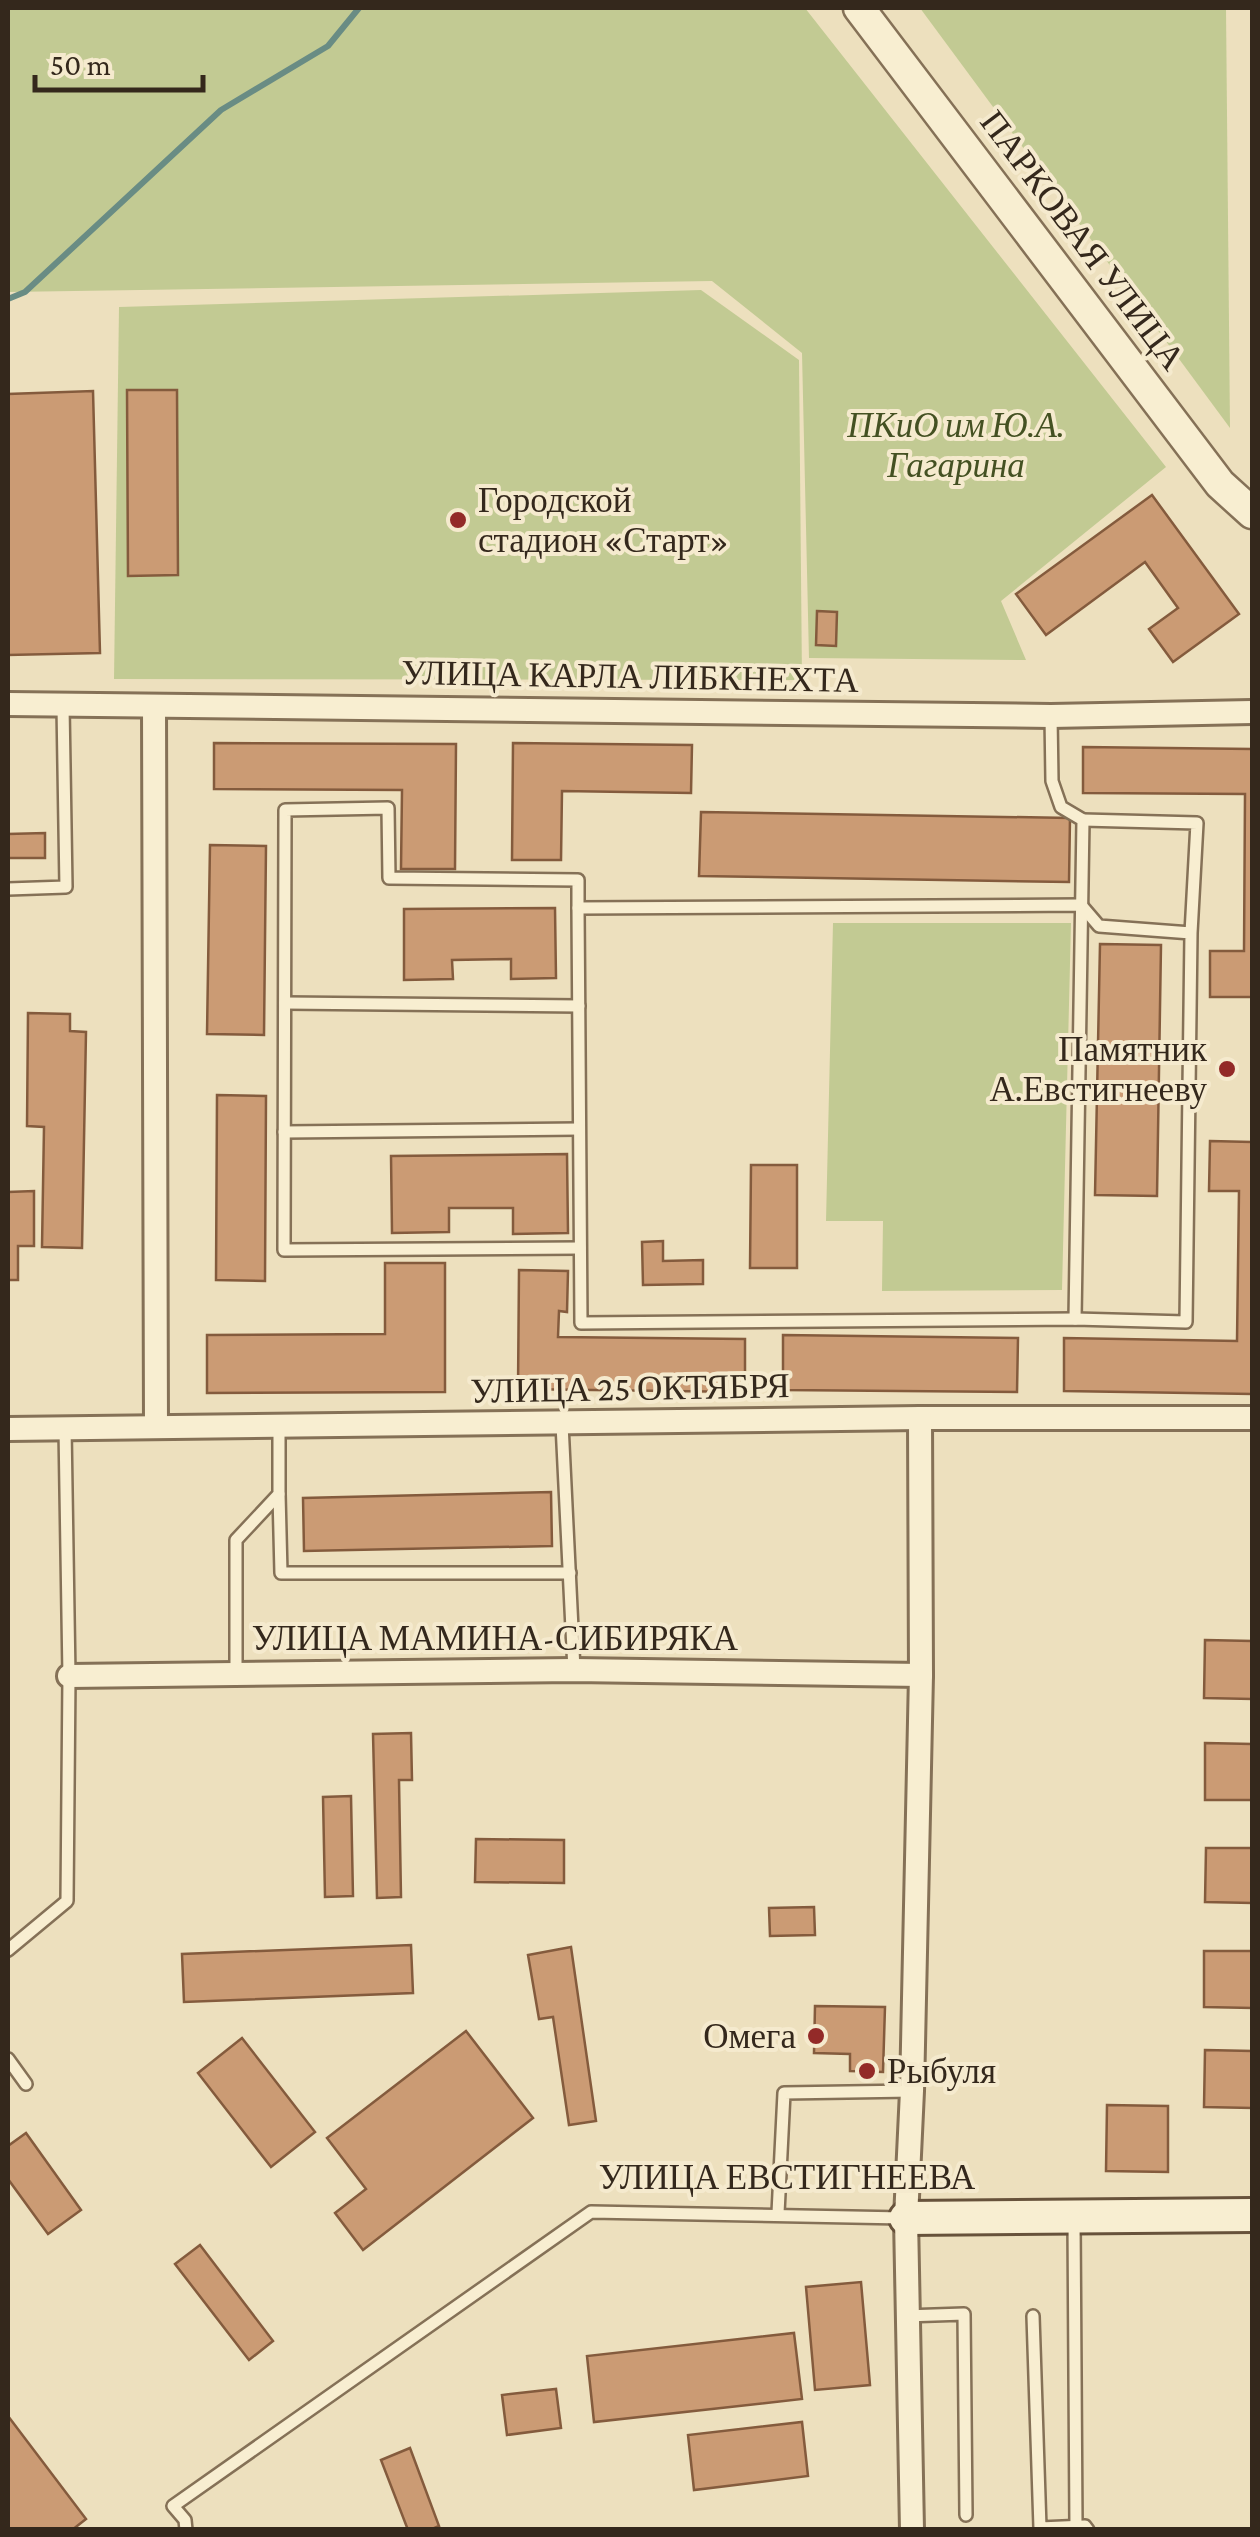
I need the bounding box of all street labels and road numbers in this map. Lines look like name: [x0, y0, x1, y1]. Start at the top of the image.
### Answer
street label: ПАРКОВАЯ УЛИЦА: [972, 103, 1193, 378]
street label: УЛИЦА КАРЛА ЛИБКНЕХТА: [401, 653, 860, 700]
street label: УЛИЦА 25 ОКТЯБРЯ: [470, 1366, 790, 1411]
street label: УЛИЦА МАМИНА-СИБИРЯКА: [252, 1619, 739, 1658]
street label: УЛИЦА ЕВСТИГНЕЕВА: [599, 2158, 976, 2197]

